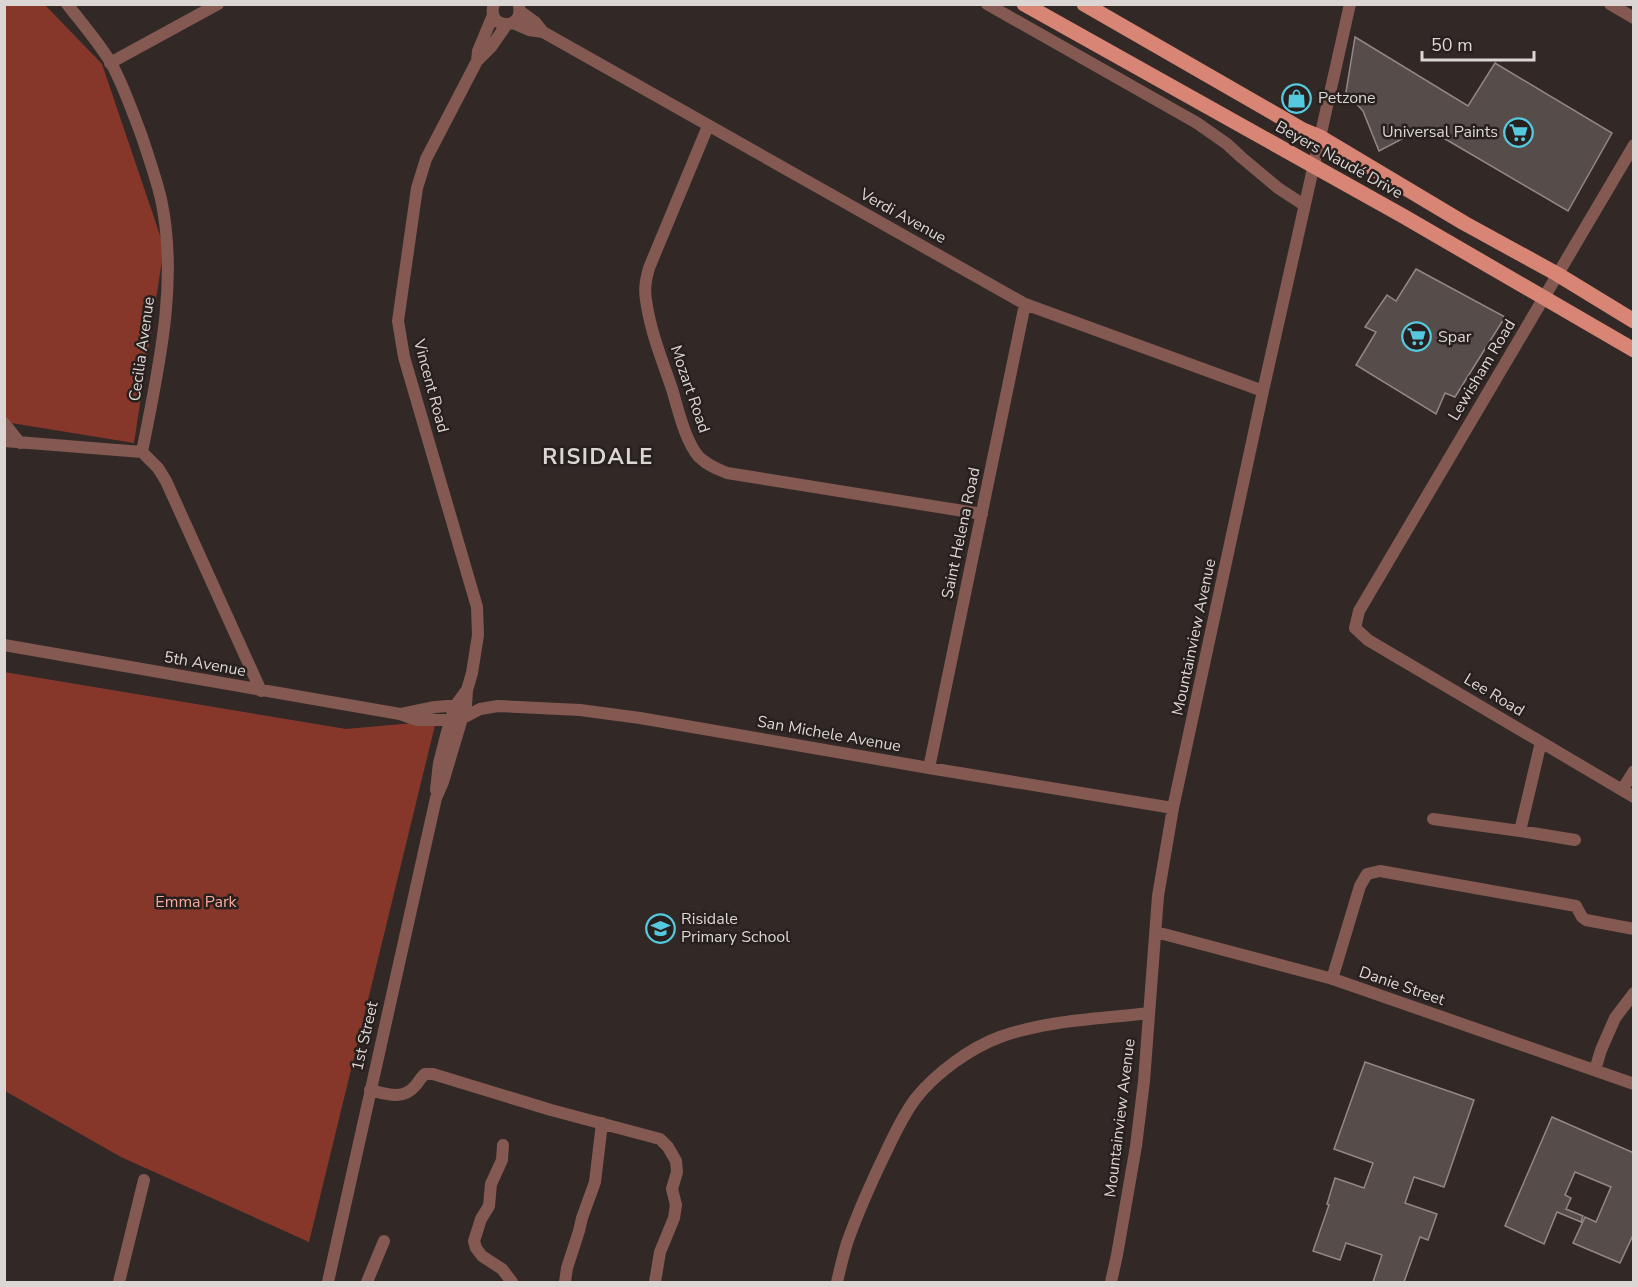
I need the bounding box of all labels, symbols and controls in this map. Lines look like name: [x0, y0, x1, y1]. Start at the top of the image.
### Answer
scale bar: [1422, 24, 1534, 62]
text: 50 m: [1431, 33, 1473, 57]
shop icon: Petzone: [1281, 82, 1313, 114]
place label: Petzone: [1318, 87, 1376, 109]
street label: Beyers Naudé Drive: [1271, 116, 1407, 204]
supermarket icon: Universal Paints: [1503, 116, 1535, 148]
place label: Universal Paints: [1382, 121, 1498, 143]
street label: Verdi Avenue: [855, 183, 950, 249]
street label: Cecilia Avenue: [124, 295, 160, 403]
street label: Lewisham Road: [1443, 315, 1521, 425]
supermarket icon: Spar: [1401, 321, 1433, 353]
place label: Spar: [1438, 326, 1472, 348]
street label: Vincent Road: [408, 336, 454, 435]
street label: Mozart Road: [665, 342, 715, 436]
district label: RISIDALE: [542, 442, 654, 472]
street label: Saint Helena Road: [936, 465, 986, 601]
street label: Mountainview Avenue: [1167, 557, 1221, 717]
street label: 5th Avenue: [162, 646, 248, 682]
street label: Lee Road: [1460, 668, 1528, 722]
street label: San Michele Avenue: [755, 711, 903, 757]
park label: Emma Park: [155, 891, 238, 913]
place label: Risidale Primary School: [681, 908, 790, 948]
school or university icon: Risidale Primary School: [644, 912, 676, 944]
street label: Danie Street: [1356, 961, 1448, 1011]
street label: 1st Street: [346, 999, 384, 1073]
street label: Mountainview Avenue: [1099, 1037, 1141, 1199]

